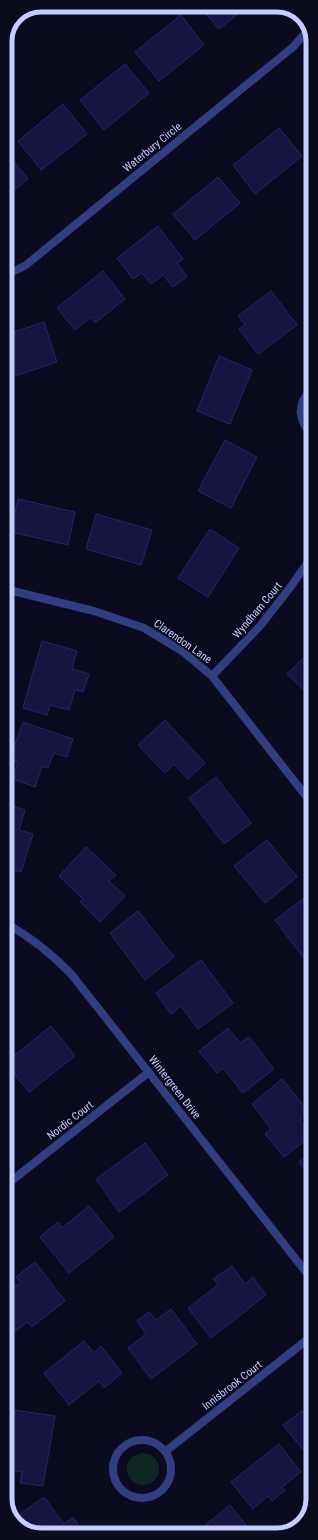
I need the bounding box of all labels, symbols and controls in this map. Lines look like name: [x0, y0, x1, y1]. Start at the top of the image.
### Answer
street label: Waterbury Circle: [121, 120, 184, 175]
street label: Wyndham Court: [230, 580, 285, 641]
street label: Clarendon Lane: [151, 617, 214, 666]
street label: Wintergreen Drive: [146, 1053, 203, 1122]
street label: Nordic Court: [45, 1098, 96, 1142]
street label: Innisbrook Court: [200, 1358, 265, 1413]

